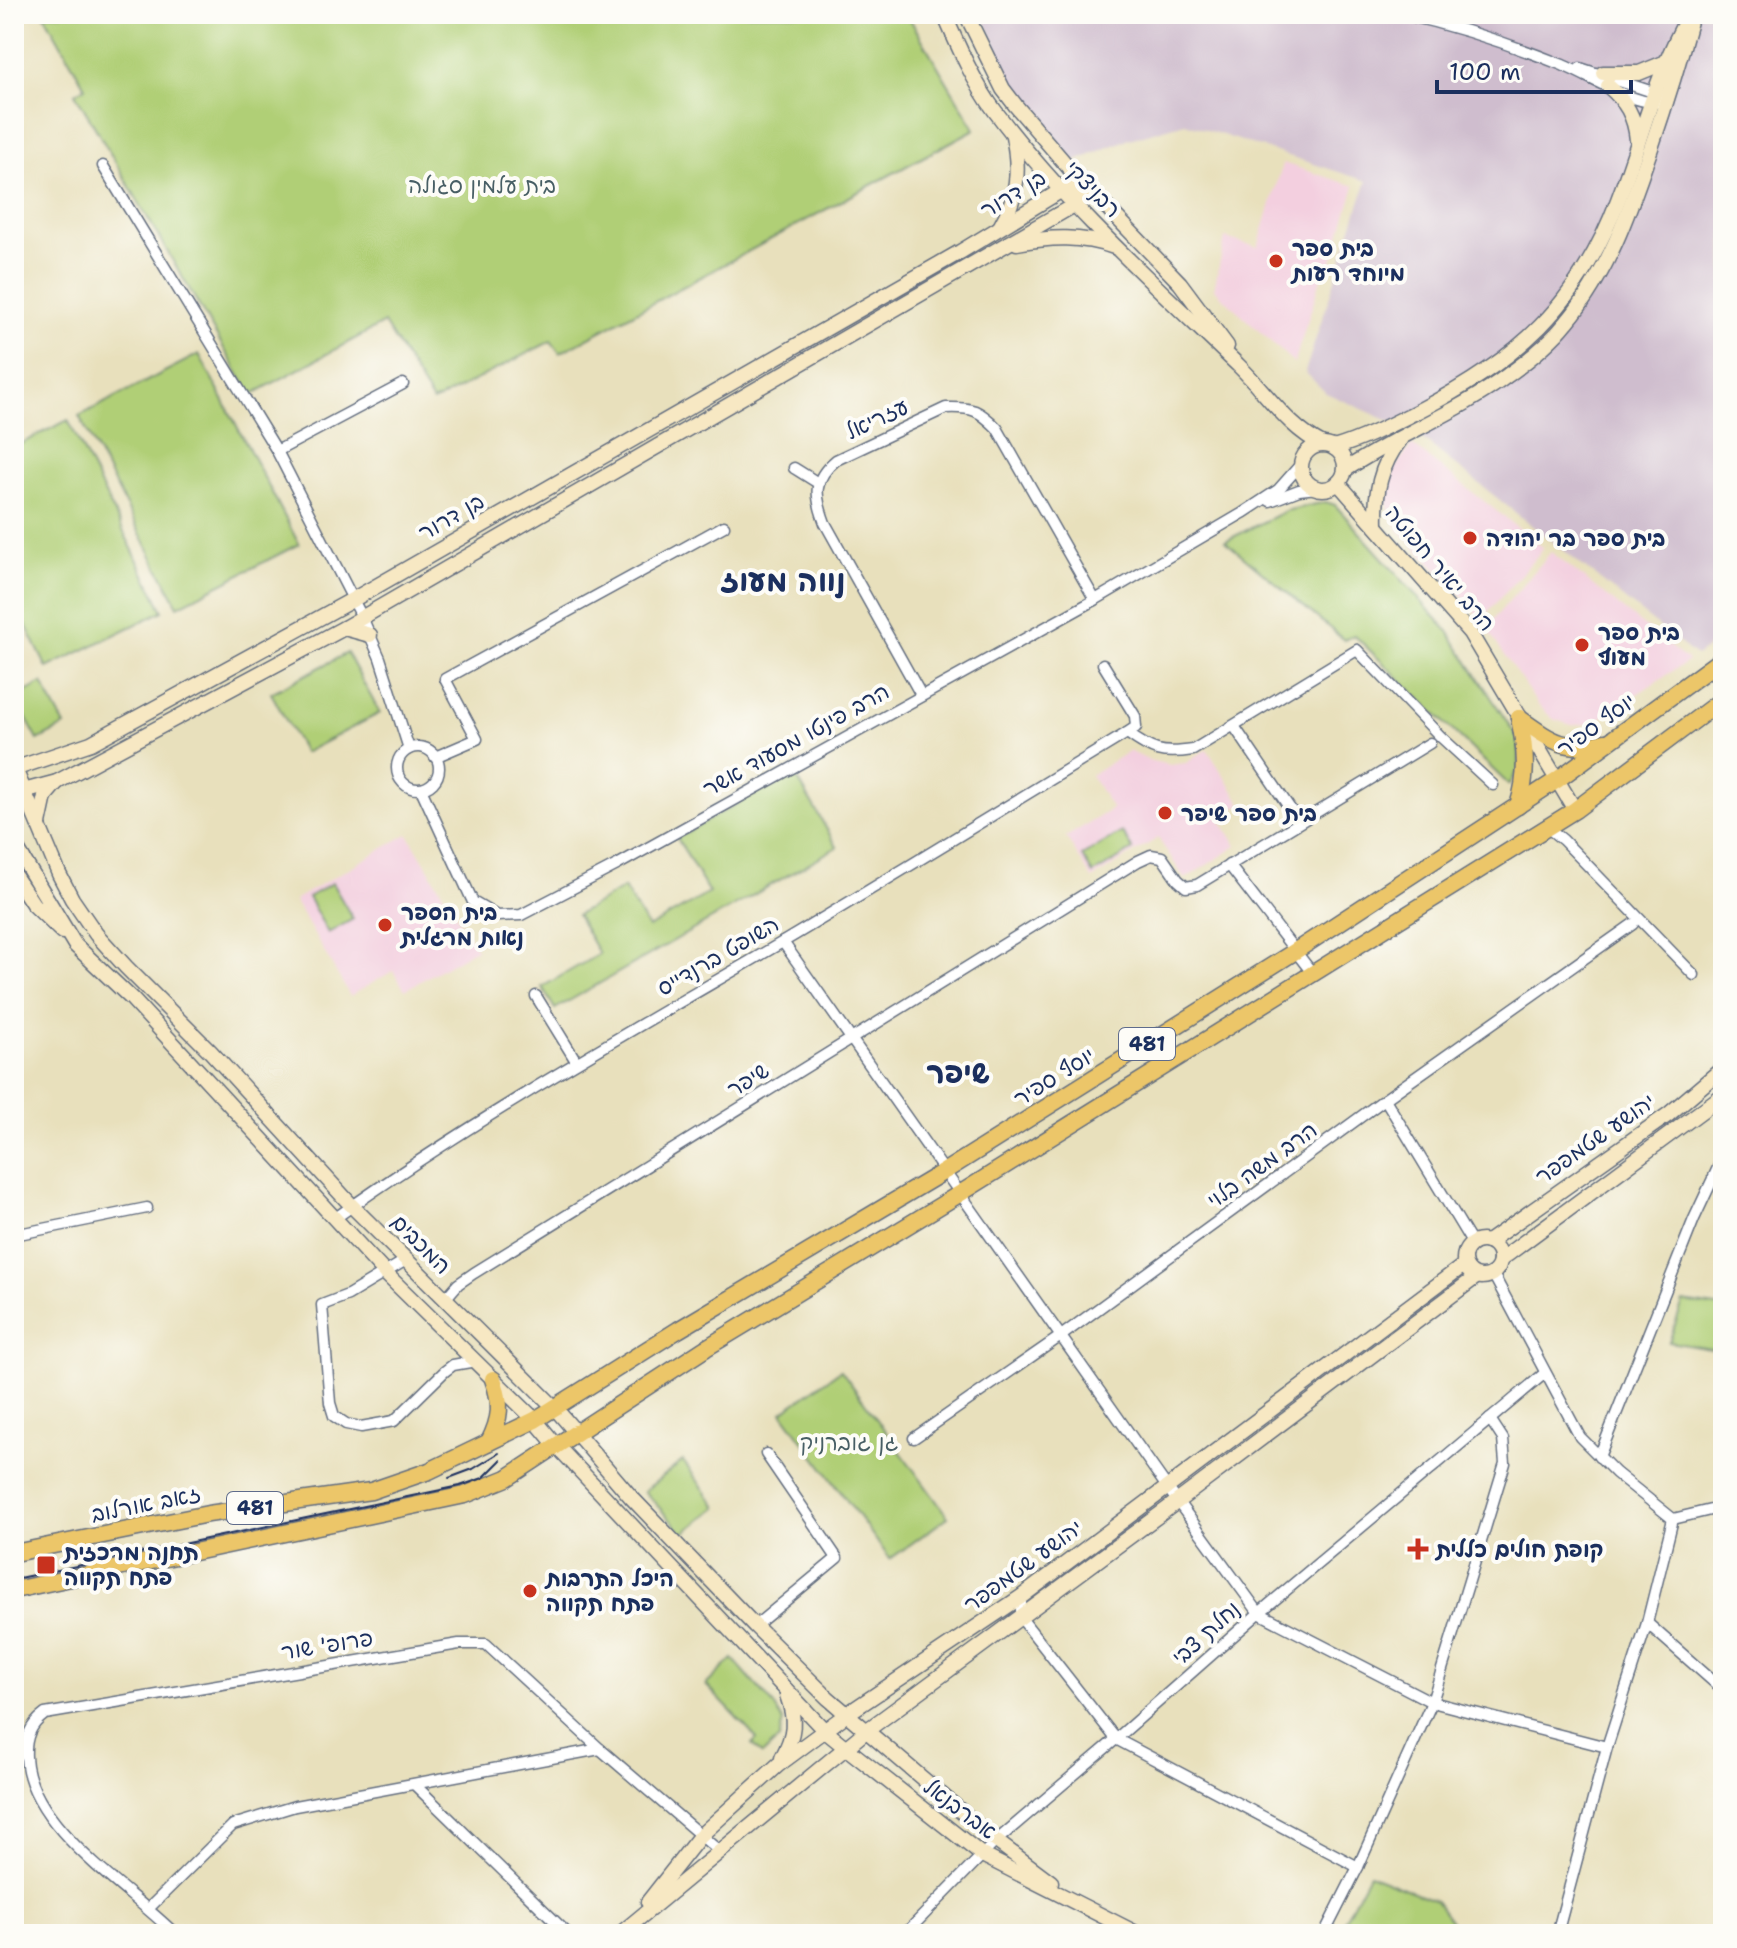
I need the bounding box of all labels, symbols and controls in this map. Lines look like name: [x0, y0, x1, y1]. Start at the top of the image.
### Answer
scale bar: [1437, 44, 1631, 94]
text: 100 m: [1449, 56, 1521, 88]
street label: רבניצקי: [1059, 154, 1127, 224]
street label: בן דרור: [975, 163, 1051, 225]
park label: בית עלמין סגולה: [408, 171, 556, 200]
place label: בית ספר מיוחד רעות: [1290, 234, 1405, 288]
marker: בית ספר מיוחד רעות: [1267, 252, 1285, 270]
street label: עזריאל: [841, 392, 913, 446]
street label: בן דרור: [413, 487, 489, 547]
street label: הרב יאיר חפוטה: [1379, 499, 1501, 637]
place label: בית ספר בר יהודה: [1486, 524, 1665, 553]
marker: בית ספר בר יהודה: [1461, 529, 1479, 547]
district label: נווה מעוז: [721, 560, 845, 601]
place label: בית ספר מעוף: [1598, 618, 1680, 672]
marker: בית ספר מעוף: [1573, 636, 1591, 654]
street label: הרב פינטו מסעוד אשר: [698, 677, 894, 803]
street label: יוסף ספיר: [1551, 687, 1641, 763]
place label: בית ספר שיפר: [1181, 799, 1317, 828]
marker: בית ספר שיפר: [1156, 804, 1174, 822]
place label: בית הספר נאות מרגלית: [399, 898, 524, 952]
street label: השופט ברנדייס: [652, 909, 784, 1003]
marker: בית הספר נאות מרגלית: [376, 916, 394, 934]
road number: 481: [1119, 1028, 1175, 1060]
street label: יוסף ספיר: [1008, 1041, 1100, 1113]
district label: שיפר: [926, 1052, 990, 1093]
street label: שיפר: [722, 1056, 775, 1104]
street label: יהושע שטמפפר: [1529, 1087, 1661, 1191]
street label: הרב משה בלוי: [1201, 1115, 1323, 1215]
street label: המכבים: [385, 1208, 457, 1280]
park label: גן גוברניק: [800, 1428, 898, 1457]
street label: זאב אורלוב: [89, 1479, 203, 1529]
road number: 481: [227, 1492, 283, 1524]
street label: יהושע שטמפפר: [958, 1513, 1088, 1619]
place label: קופת חולים כללית: [1434, 1535, 1604, 1564]
place label: תחנה מרכזית פתח תקווה: [62, 1538, 199, 1592]
marker: קופת חולים כללית: [1407, 1538, 1429, 1560]
marker: תחנה מרכזית פתח תקווה: [35, 1554, 57, 1576]
place label: היכל התרבות פתח תקווה: [544, 1564, 674, 1618]
marker: היכל התרבות פתח תקווה: [521, 1582, 539, 1600]
street label: נחלת צבי: [1166, 1595, 1246, 1671]
street label: פרופ' שור: [279, 1623, 375, 1667]
street label: אברבנאל: [918, 1772, 1002, 1846]

